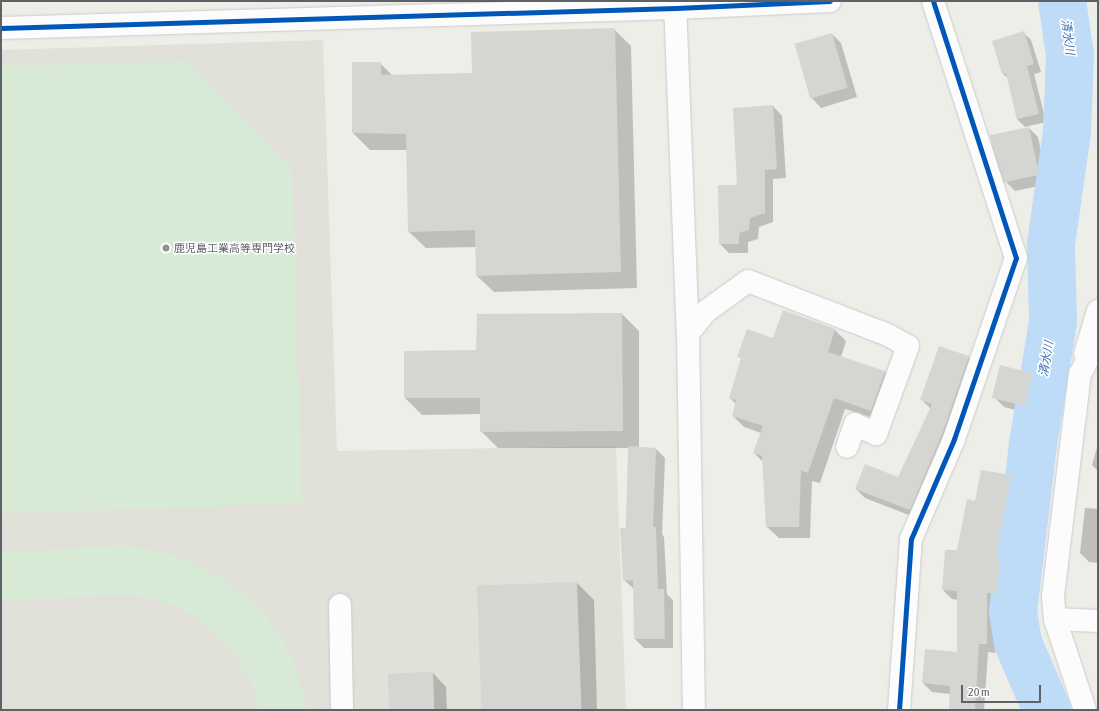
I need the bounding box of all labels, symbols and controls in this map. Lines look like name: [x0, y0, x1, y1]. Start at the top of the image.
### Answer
water label: 清水川: [1058, 18, 1076, 56]
place label: 鹿児島工業高等専門学校: [174, 241, 295, 255]
marker: 鹿児島工業高等専門学校: [161, 243, 171, 253]
water label: 清水川: [1037, 340, 1057, 378]
scale bar: [963, 677, 1043, 703]
text: 20 m: [968, 685, 990, 699]

